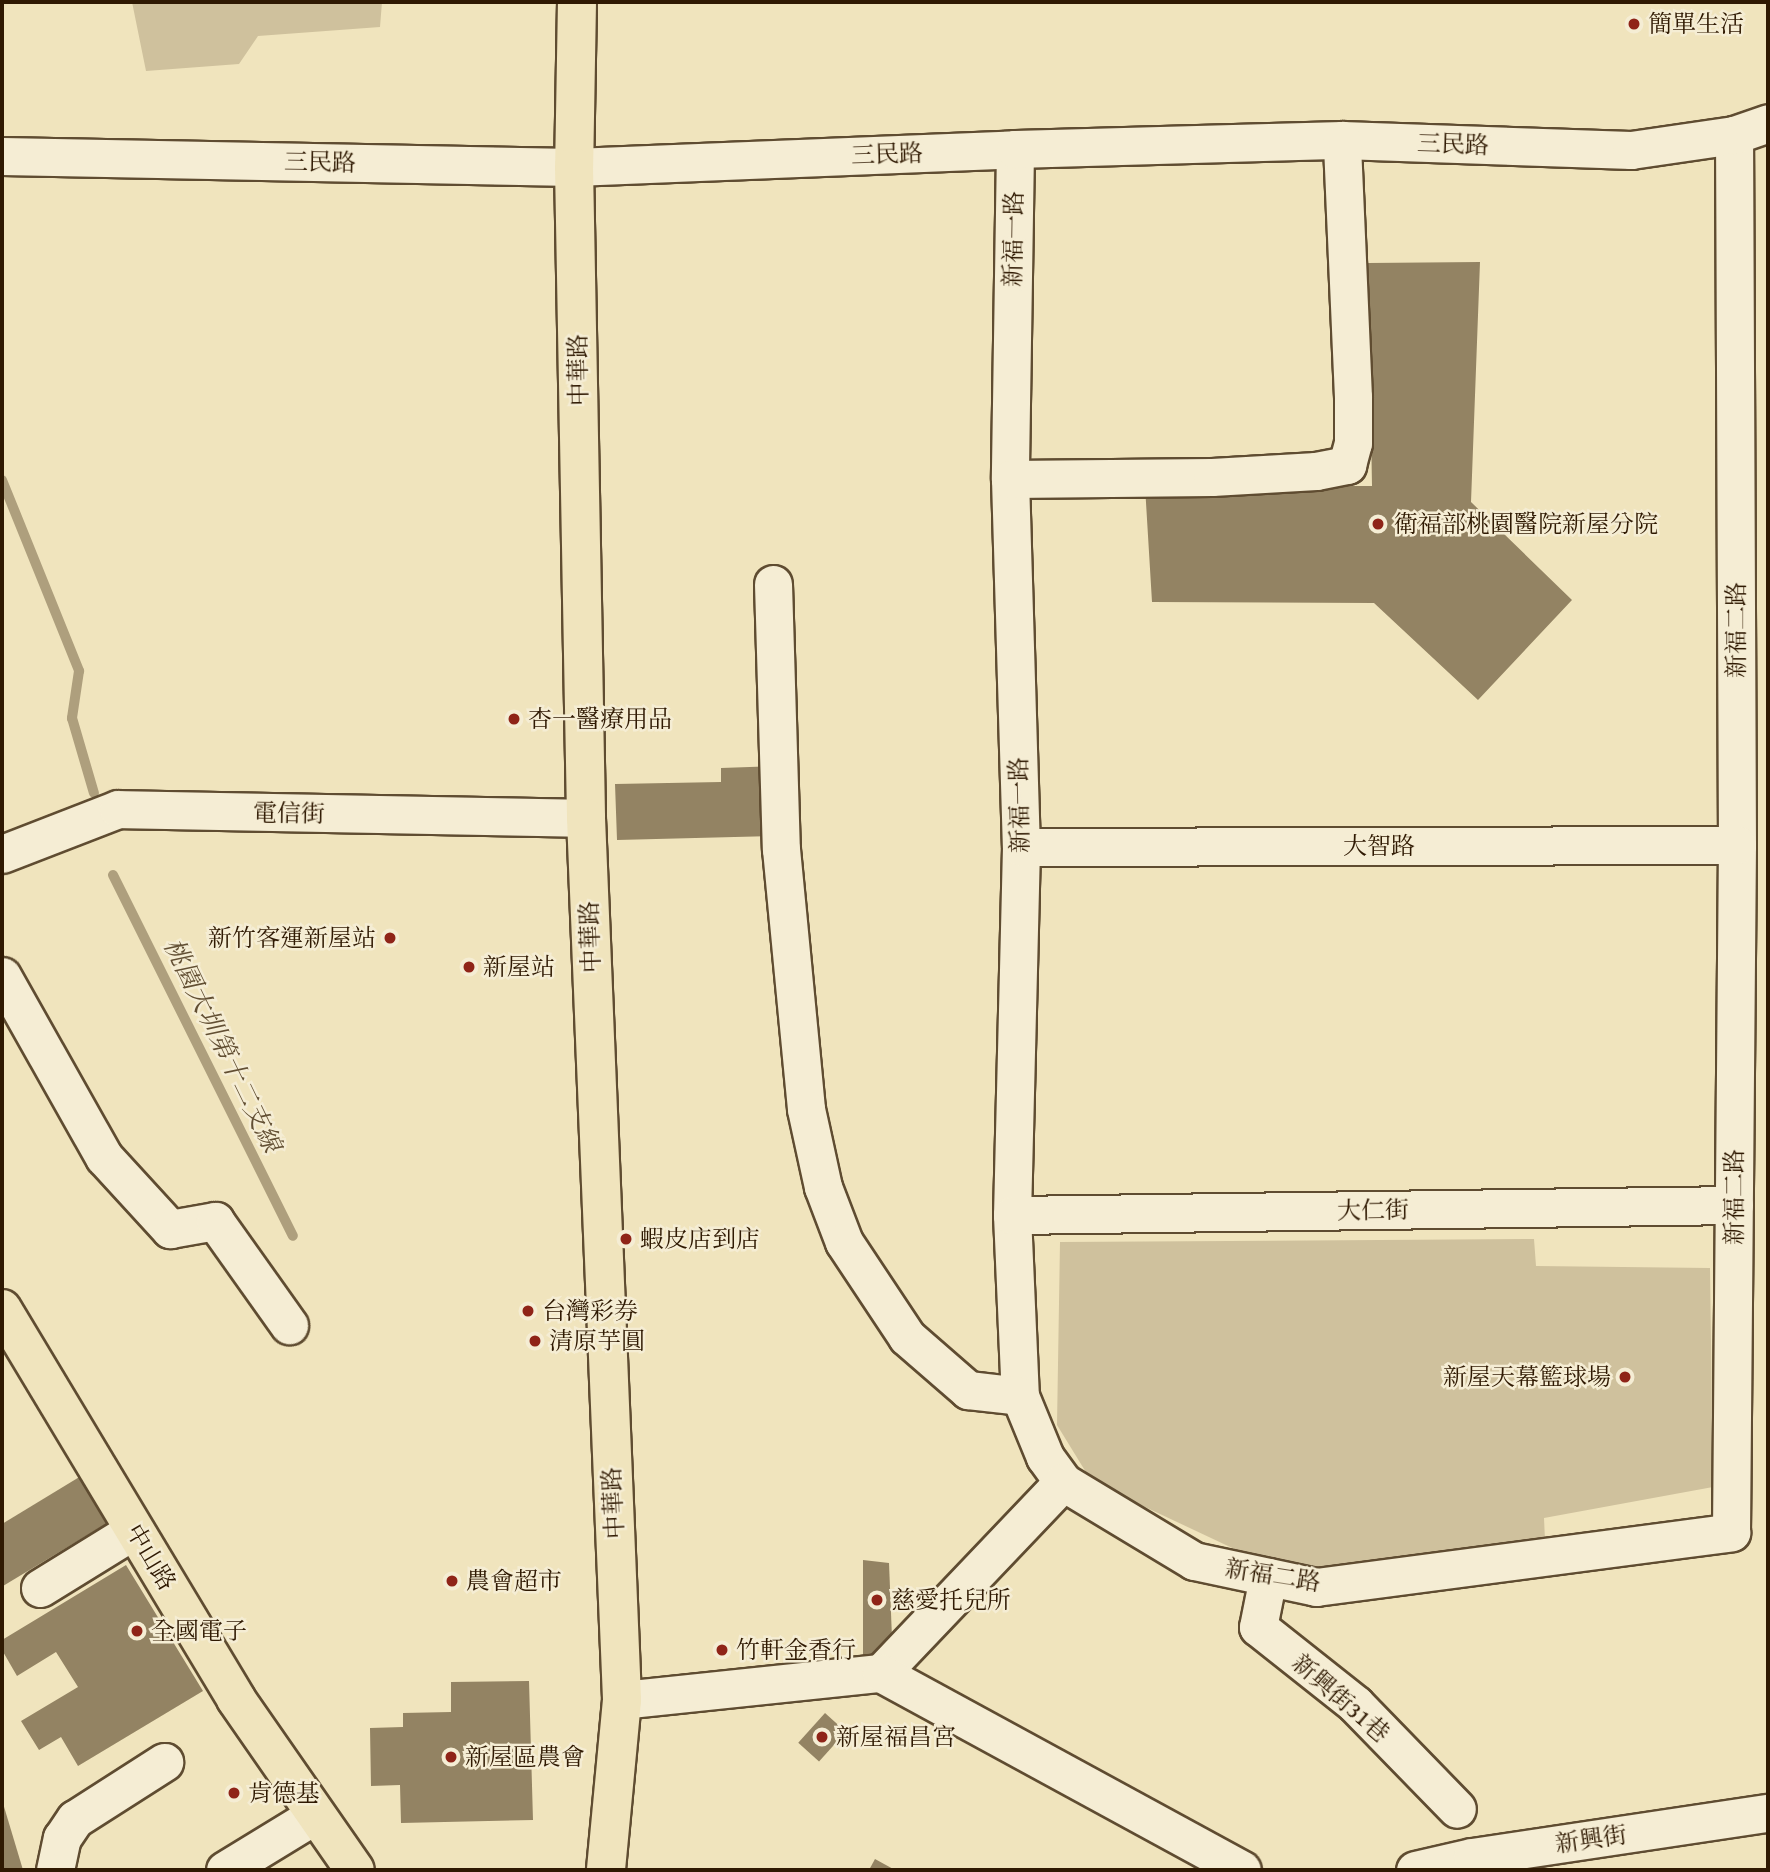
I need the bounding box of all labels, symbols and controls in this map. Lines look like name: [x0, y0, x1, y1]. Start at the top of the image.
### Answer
place label: 簡單生活: [1648, 10, 1744, 38]
marker: 簡單生活: [1626, 16, 1642, 32]
street label: 三民路: [1417, 128, 1489, 160]
street label: 三民路: [851, 138, 923, 170]
street label: 三民路: [284, 147, 356, 177]
street label: 新福一路: [998, 191, 1028, 287]
street label: 中華路: [563, 334, 593, 406]
place label: 衛福部桃園醫院新屋分院: [1394, 510, 1658, 538]
marker: 衛福部桃園醫院新屋分院: [1368, 514, 1388, 534]
street label: 新福二路: [1722, 582, 1750, 678]
place label: 杏一醫療用品: [528, 705, 672, 733]
marker: 杏一醫療用品: [506, 711, 522, 727]
street label: 新福一路: [1004, 757, 1034, 853]
street label: 電信街: [253, 798, 325, 828]
street label: 大智路: [1343, 832, 1415, 860]
street label: 中華路: [574, 901, 606, 973]
place label: 新竹客運新屋站: [208, 924, 376, 952]
marker: 新竹客運新屋站: [382, 930, 398, 946]
water label: 桃園大圳第十二支線: [158, 933, 288, 1157]
place label: 新屋站: [483, 953, 555, 981]
marker: 新屋站: [461, 959, 477, 975]
street label: 新福二路: [1720, 1149, 1748, 1245]
street label: 大仁街: [1337, 1195, 1409, 1225]
place label: 蝦皮店到店: [640, 1225, 760, 1253]
marker: 蝦皮店到店: [618, 1231, 634, 1247]
place label: 台灣彩券: [542, 1297, 638, 1325]
marker: 台灣彩券: [520, 1303, 536, 1319]
place label: 清原芋圓: [549, 1327, 645, 1355]
marker: 清原芋圓: [527, 1333, 543, 1349]
place label: 新屋天幕籃球場: [1443, 1363, 1611, 1391]
marker: 新屋天幕籃球場: [1617, 1369, 1633, 1385]
street label: 中華路: [597, 1466, 629, 1540]
street label: 中山路: [120, 1519, 182, 1595]
street label: 新福二路: [1223, 1553, 1323, 1597]
place label: 農會超市: [466, 1567, 562, 1595]
marker: 農會超市: [444, 1573, 460, 1589]
place label: 慈愛托兒所: [891, 1586, 1011, 1614]
marker: 慈愛托兒所: [869, 1592, 885, 1608]
place label: 全國電子: [151, 1617, 247, 1645]
marker: 全國電子: [129, 1623, 145, 1639]
place label: 竹軒金香行: [736, 1636, 856, 1664]
marker: 竹軒金香行: [714, 1642, 730, 1658]
street label: 新興街31巷: [1287, 1648, 1395, 1748]
place label: 新屋福昌宮: [836, 1723, 956, 1751]
marker: 新屋福昌宮: [814, 1729, 830, 1745]
place label: 新屋區農會: [465, 1743, 585, 1771]
marker: 新屋區農會: [443, 1749, 459, 1765]
place label: 肯德基: [248, 1779, 320, 1807]
marker: 肯德基: [226, 1785, 242, 1801]
street label: 新興街: [1553, 1820, 1629, 1858]

